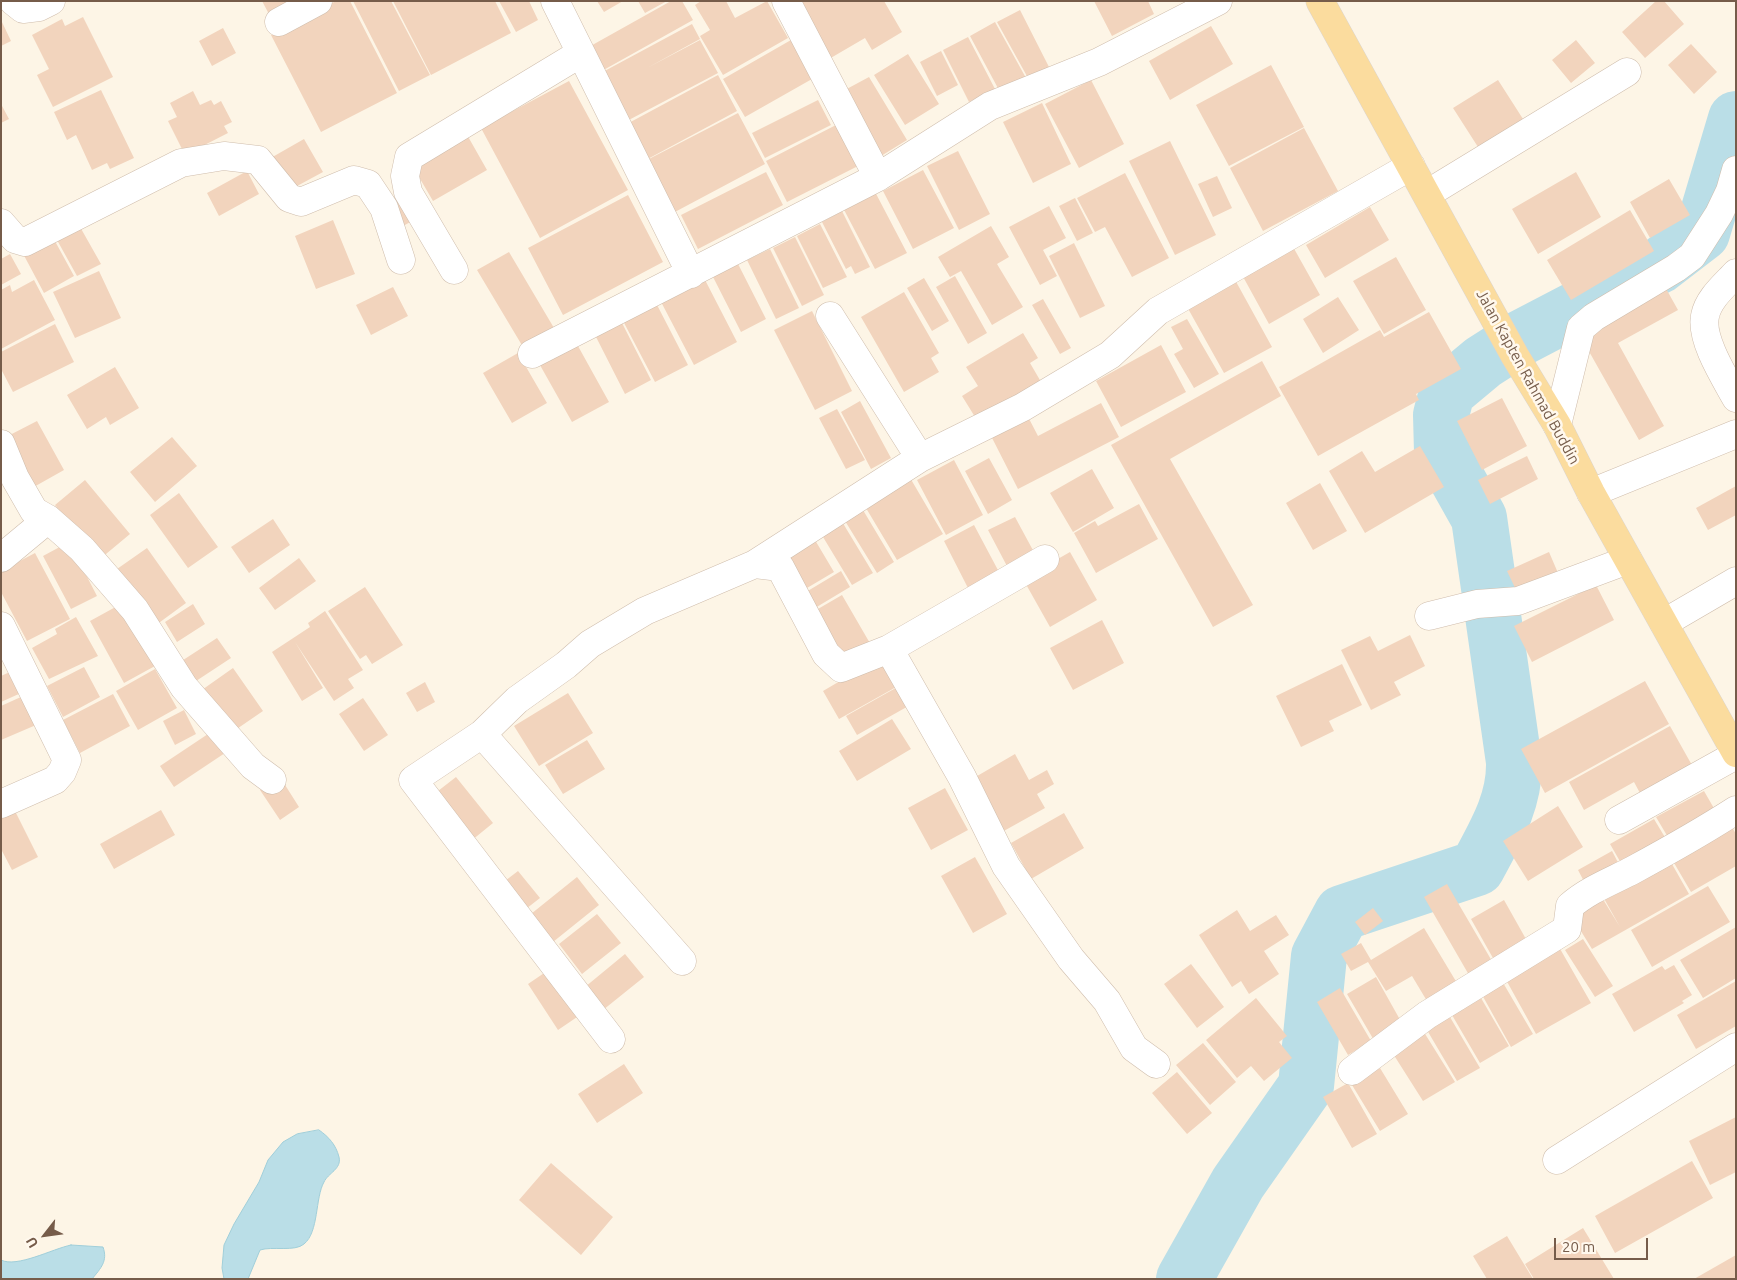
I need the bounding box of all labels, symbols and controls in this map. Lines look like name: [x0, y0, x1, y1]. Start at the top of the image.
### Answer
street label: Jalan Kapten Rahmad Buddin: [1472, 287, 1584, 467]
north arrow: [20, 1210, 70, 1260]
scale bar: [1557, 1228, 1651, 1260]
text: U: [23, 1234, 41, 1251]
text: 20 m: [1562, 1238, 1595, 1255]

